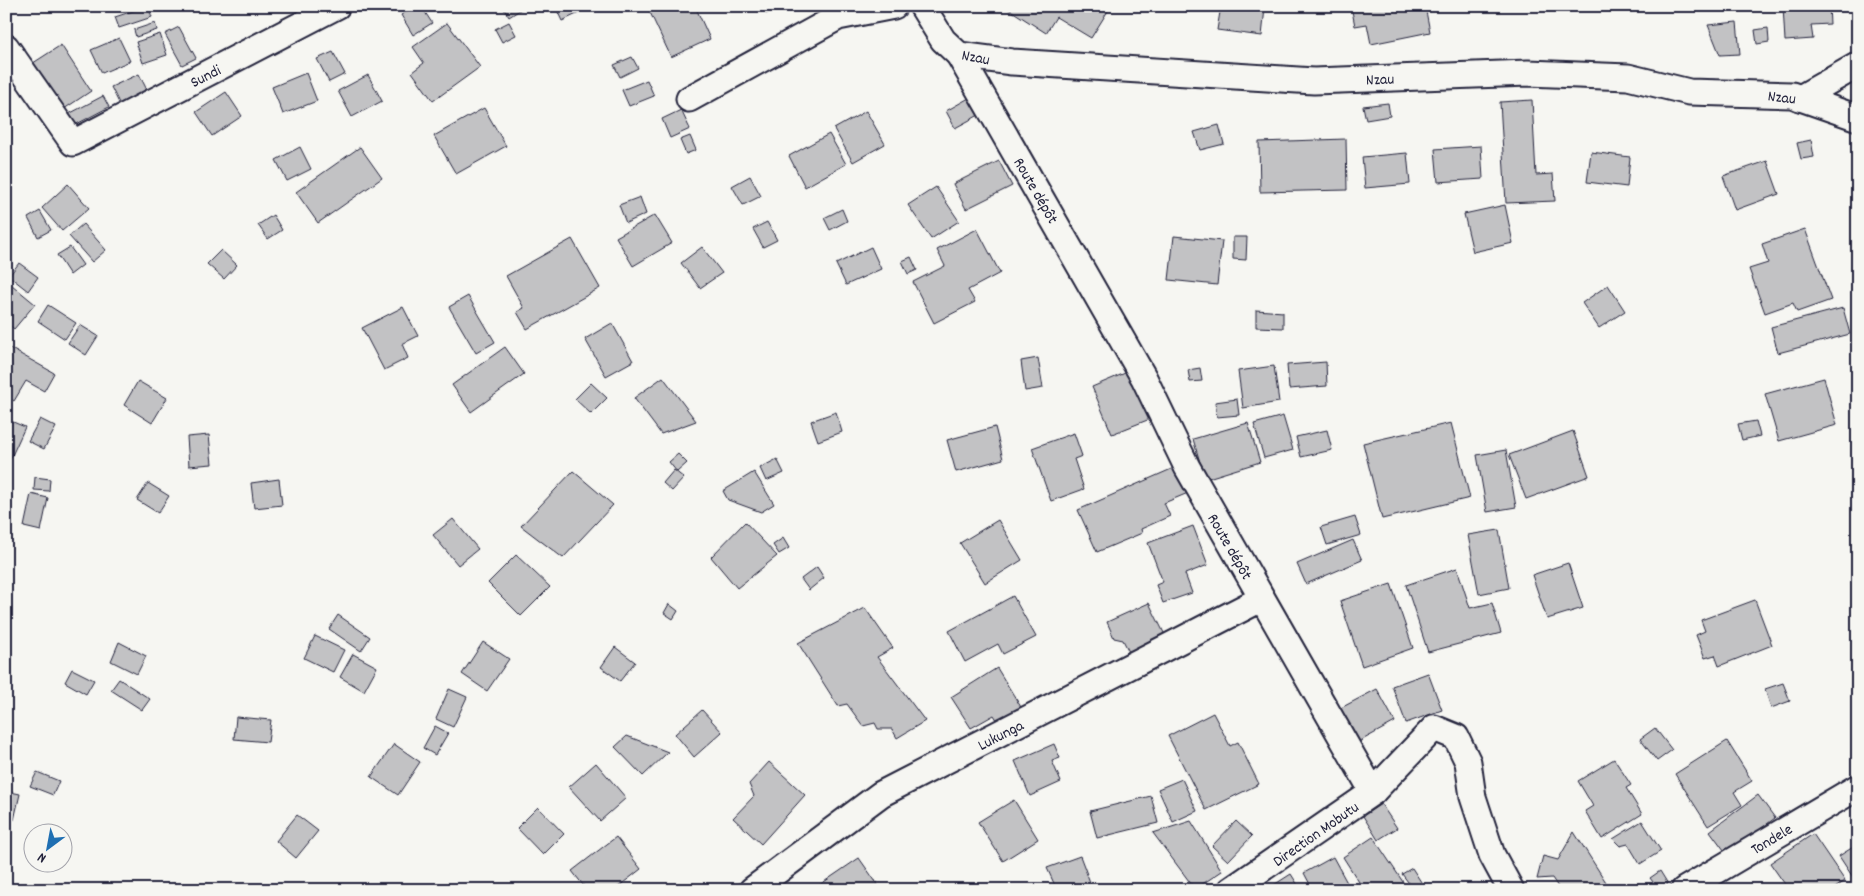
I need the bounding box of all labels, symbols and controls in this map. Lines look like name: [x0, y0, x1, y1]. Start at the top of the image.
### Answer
street label: Nzau: [959, 44, 992, 72]
street label: Sundi: [187, 60, 226, 95]
street label: Nzau: [1365, 69, 1395, 92]
street label: Nzau: [1766, 85, 1797, 112]
street label: Route dépôt: [1007, 154, 1063, 229]
street label: Route dépôt: [1201, 510, 1257, 585]
street label: Lukunga: [974, 715, 1029, 758]
street label: Direction Mobutu: [1269, 797, 1364, 873]
street label: Tondele: [1747, 819, 1797, 862]
north arrow: [22, 824, 72, 874]
text: N: [34, 847, 50, 868]

